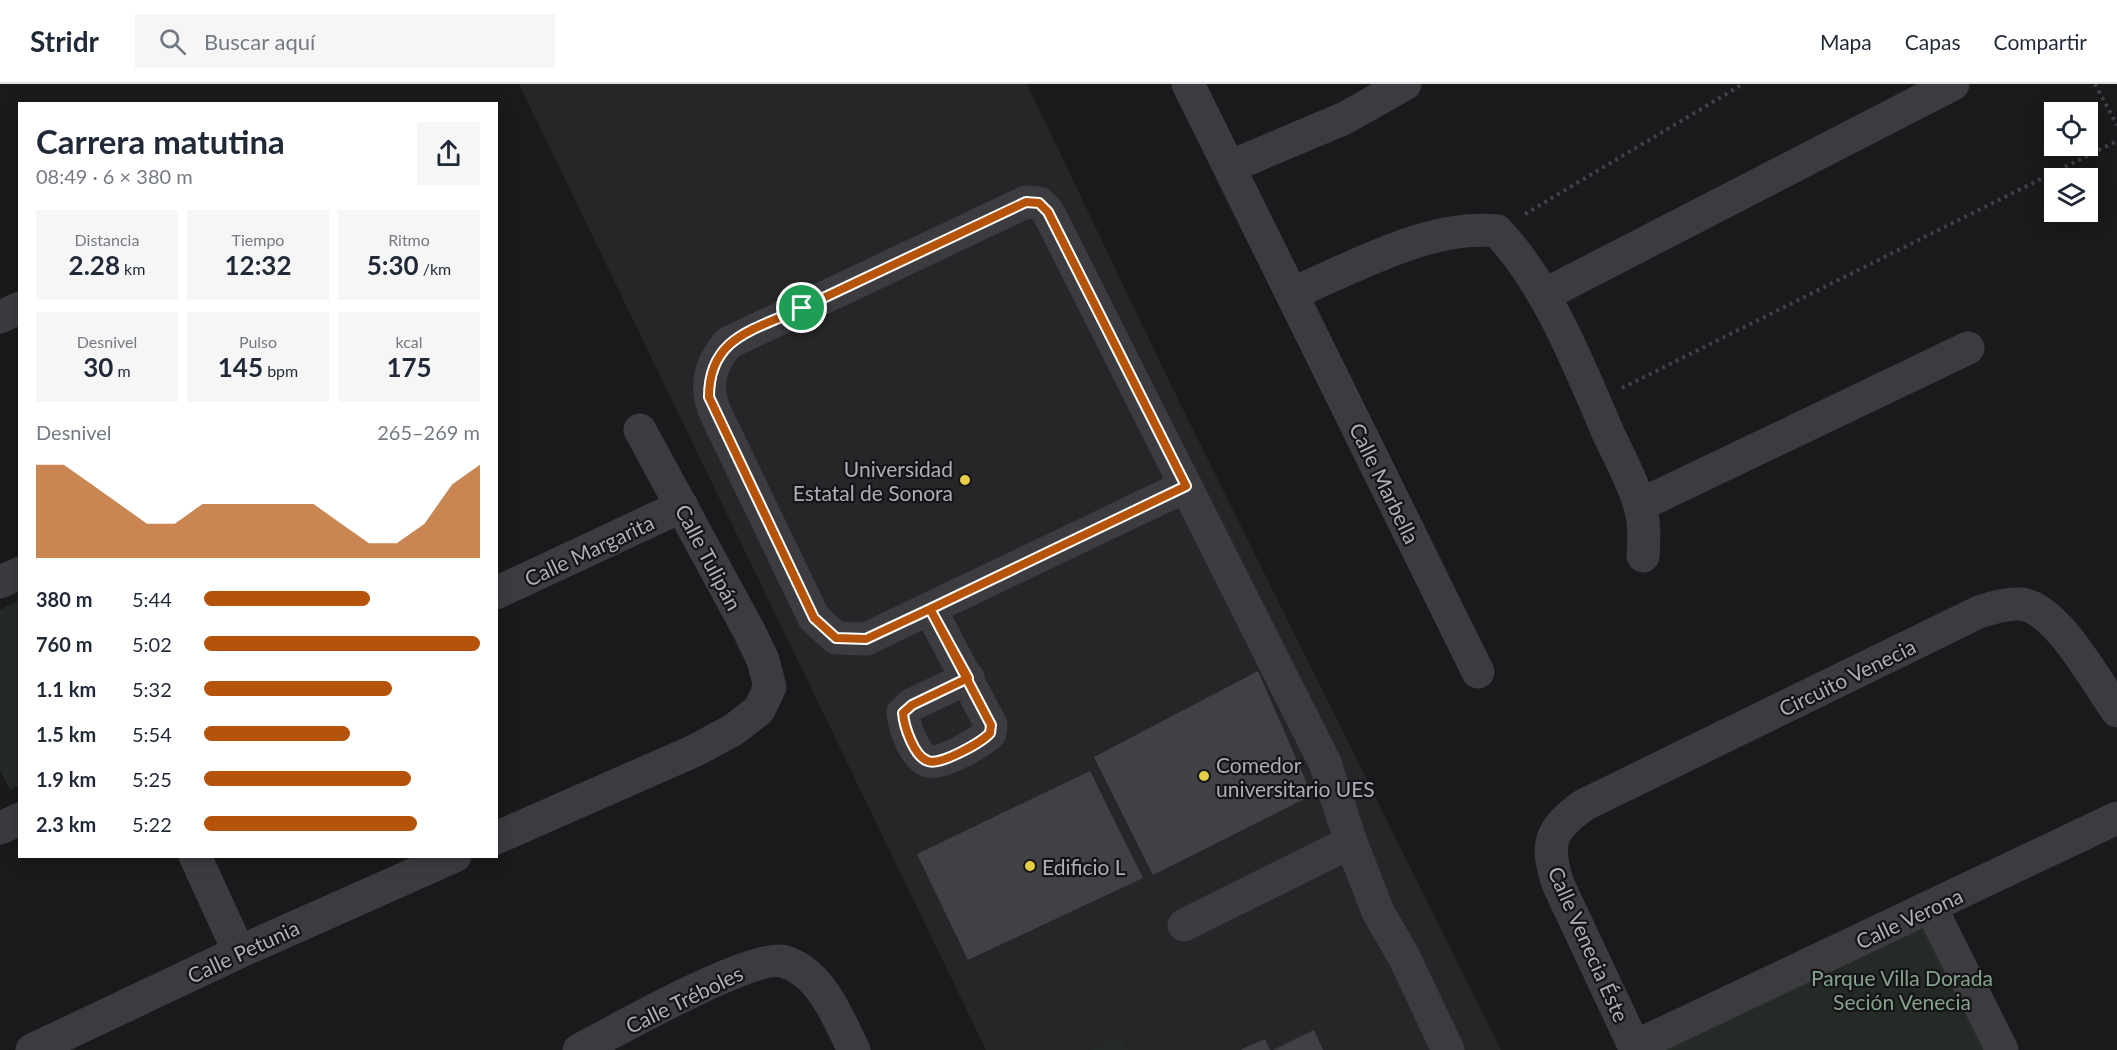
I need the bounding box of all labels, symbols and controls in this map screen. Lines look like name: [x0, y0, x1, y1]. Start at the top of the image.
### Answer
search box: [135, 14, 555, 68]
text: Stridr: [30, 24, 99, 58]
icon: search: [156, 25, 189, 58]
text: Buscar aquí: [204, 28, 315, 55]
text: Mapa: [1820, 29, 1872, 54]
text: Capas: [1905, 29, 1961, 54]
text: Compartir: [1994, 29, 2087, 54]
map controls: [2044, 102, 2098, 222]
button: locate: [2044, 102, 2098, 156]
text: Carrera matutina: [36, 121, 285, 161]
button: share: [417, 122, 480, 185]
text: 08:49 · 6 × 380 m: [36, 164, 193, 188]
button: layers: [2044, 168, 2098, 222]
text: Distancia: [75, 230, 139, 249]
text: Tiempo: [232, 230, 284, 249]
text: Ritmo: [388, 230, 430, 249]
text: 2.28: [69, 249, 120, 281]
text: 12:32: [224, 249, 292, 281]
text: 5:30: [367, 249, 419, 281]
text: km: [120, 259, 145, 278]
text: /km: [419, 259, 451, 278]
pin: [776, 282, 827, 333]
icon: arrive: [785, 291, 818, 324]
text: Desnivel: [77, 332, 137, 351]
text: Pulso: [239, 332, 277, 351]
text: kcal: [395, 332, 423, 351]
text: 30: [83, 351, 113, 383]
text: 145: [218, 351, 263, 383]
text: 175: [386, 351, 432, 383]
text: m: [113, 361, 131, 380]
text: bpm: [263, 361, 298, 380]
street label: Calle Marbella: [1345, 419, 1425, 547]
text: Desnivel: [36, 420, 112, 444]
text: 265–269 m: [377, 420, 480, 444]
place label: Universidad Estatal de Sonora: [793, 456, 953, 505]
marker: Universidad Estatal de Sonora: [958, 473, 972, 487]
street label: Calle Tulipán: [671, 500, 747, 614]
street label: Calle Margarita: [520, 509, 658, 591]
text: 380 m: [36, 587, 92, 611]
text: 5:44: [132, 587, 172, 611]
text: 760 m: [36, 632, 92, 656]
text: 5:02: [132, 632, 172, 656]
street label: Circuito Venecia: [1775, 633, 1919, 721]
text: 1.1 km: [36, 677, 96, 701]
text: 5:32: [132, 677, 172, 701]
text: 1.5 km: [36, 722, 96, 746]
text: 5:54: [132, 722, 172, 746]
place label: Comedor universitario UES: [1216, 752, 1375, 801]
text: 1.9 km: [36, 767, 96, 791]
text: 5:25: [132, 767, 172, 791]
marker: Comedor universitario UES: [1197, 769, 1211, 783]
text: 2.3 km: [36, 812, 96, 836]
text: 5:22: [132, 812, 172, 836]
place label: Edificio L: [1042, 854, 1126, 879]
marker: Edificio L: [1023, 859, 1037, 873]
street label: Calle Venecia Éste: [1544, 863, 1634, 1025]
street label: Calle Verona: [1852, 882, 1966, 954]
street label: Calle Petunia: [183, 914, 303, 988]
street label: Calle Tréboles: [621, 960, 747, 1038]
park label: Parque Villa Dorada Seción Venecia: [1811, 965, 1993, 1014]

